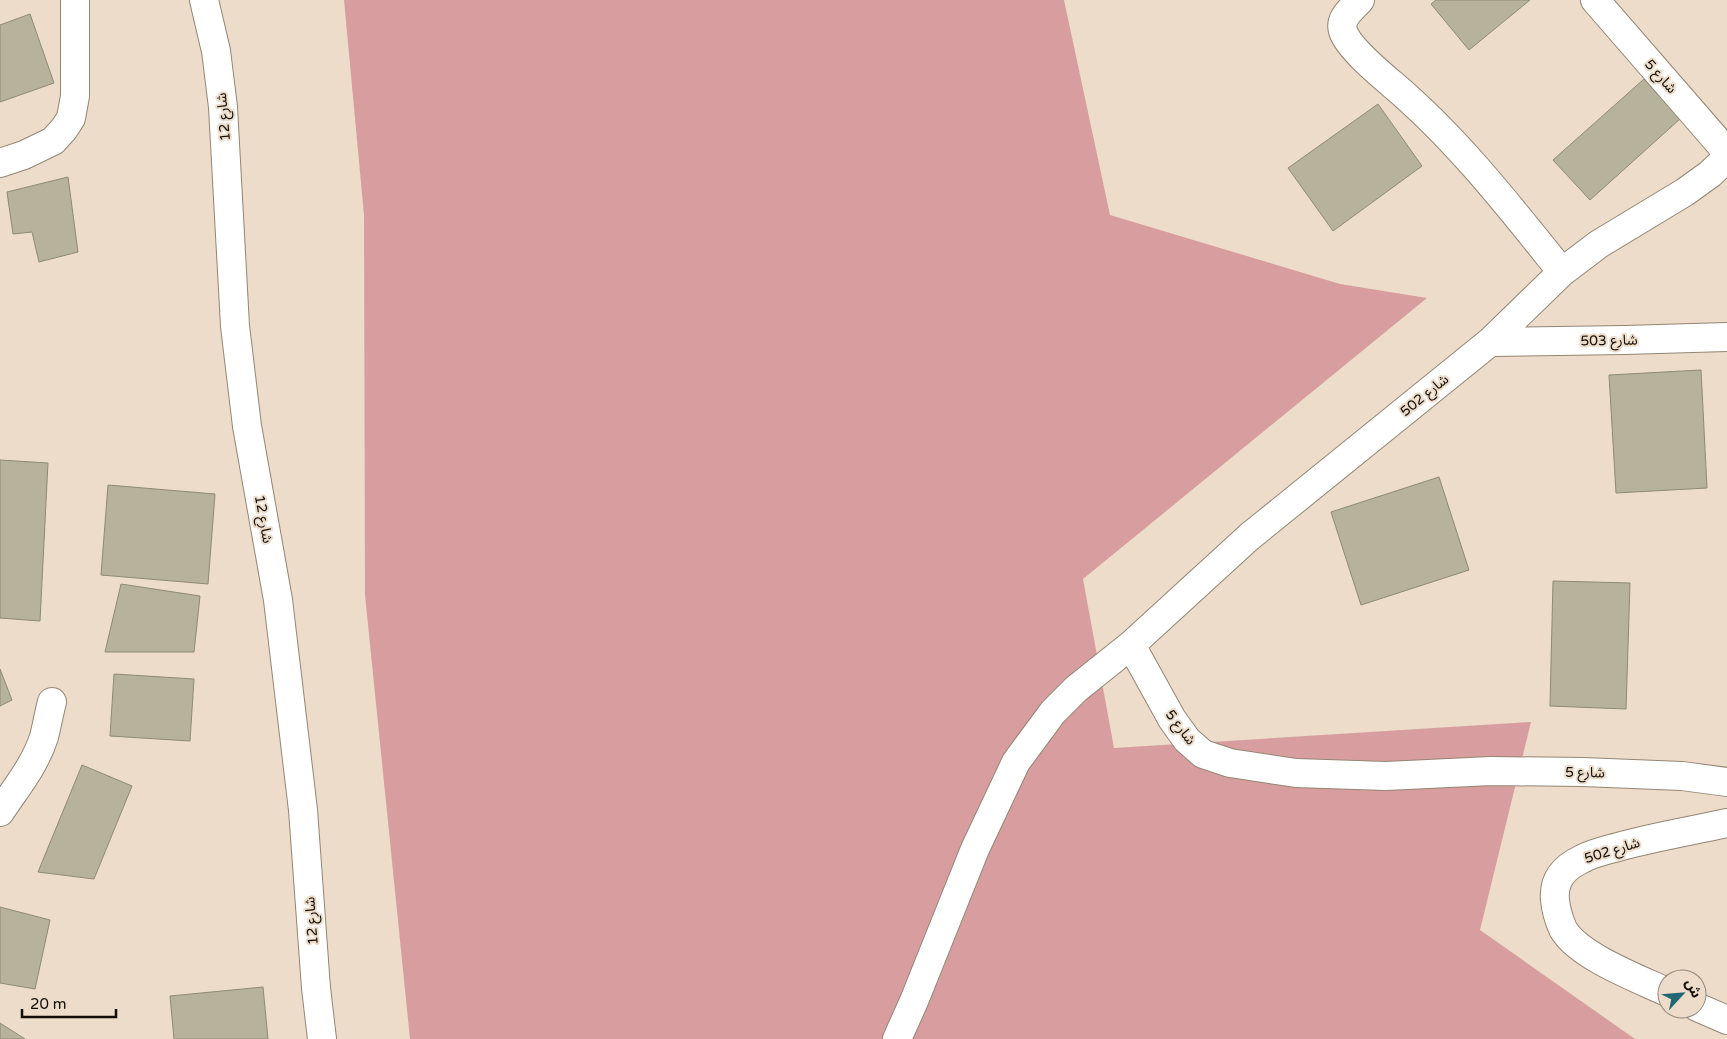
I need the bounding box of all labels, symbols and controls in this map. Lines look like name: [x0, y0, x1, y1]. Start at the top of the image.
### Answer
street label: شارع 5: [1640, 56, 1680, 98]
street label: شارع 12: [213, 92, 236, 142]
street label: شارع 503: [1580, 332, 1638, 351]
street label: شارع 502: [1397, 371, 1453, 422]
street label: شارع 12: [249, 494, 276, 545]
street label: شارع 5: [1160, 706, 1199, 749]
street label: شارع 5: [1565, 764, 1605, 783]
street label: شارع 502: [1582, 834, 1643, 869]
street label: شارع 12: [301, 896, 324, 946]
north arrow: [1657, 969, 1707, 1019]
text: ش: [1681, 976, 1705, 1001]
scale bar: [22, 986, 116, 1018]
text: 20 m: [30, 995, 67, 1013]

